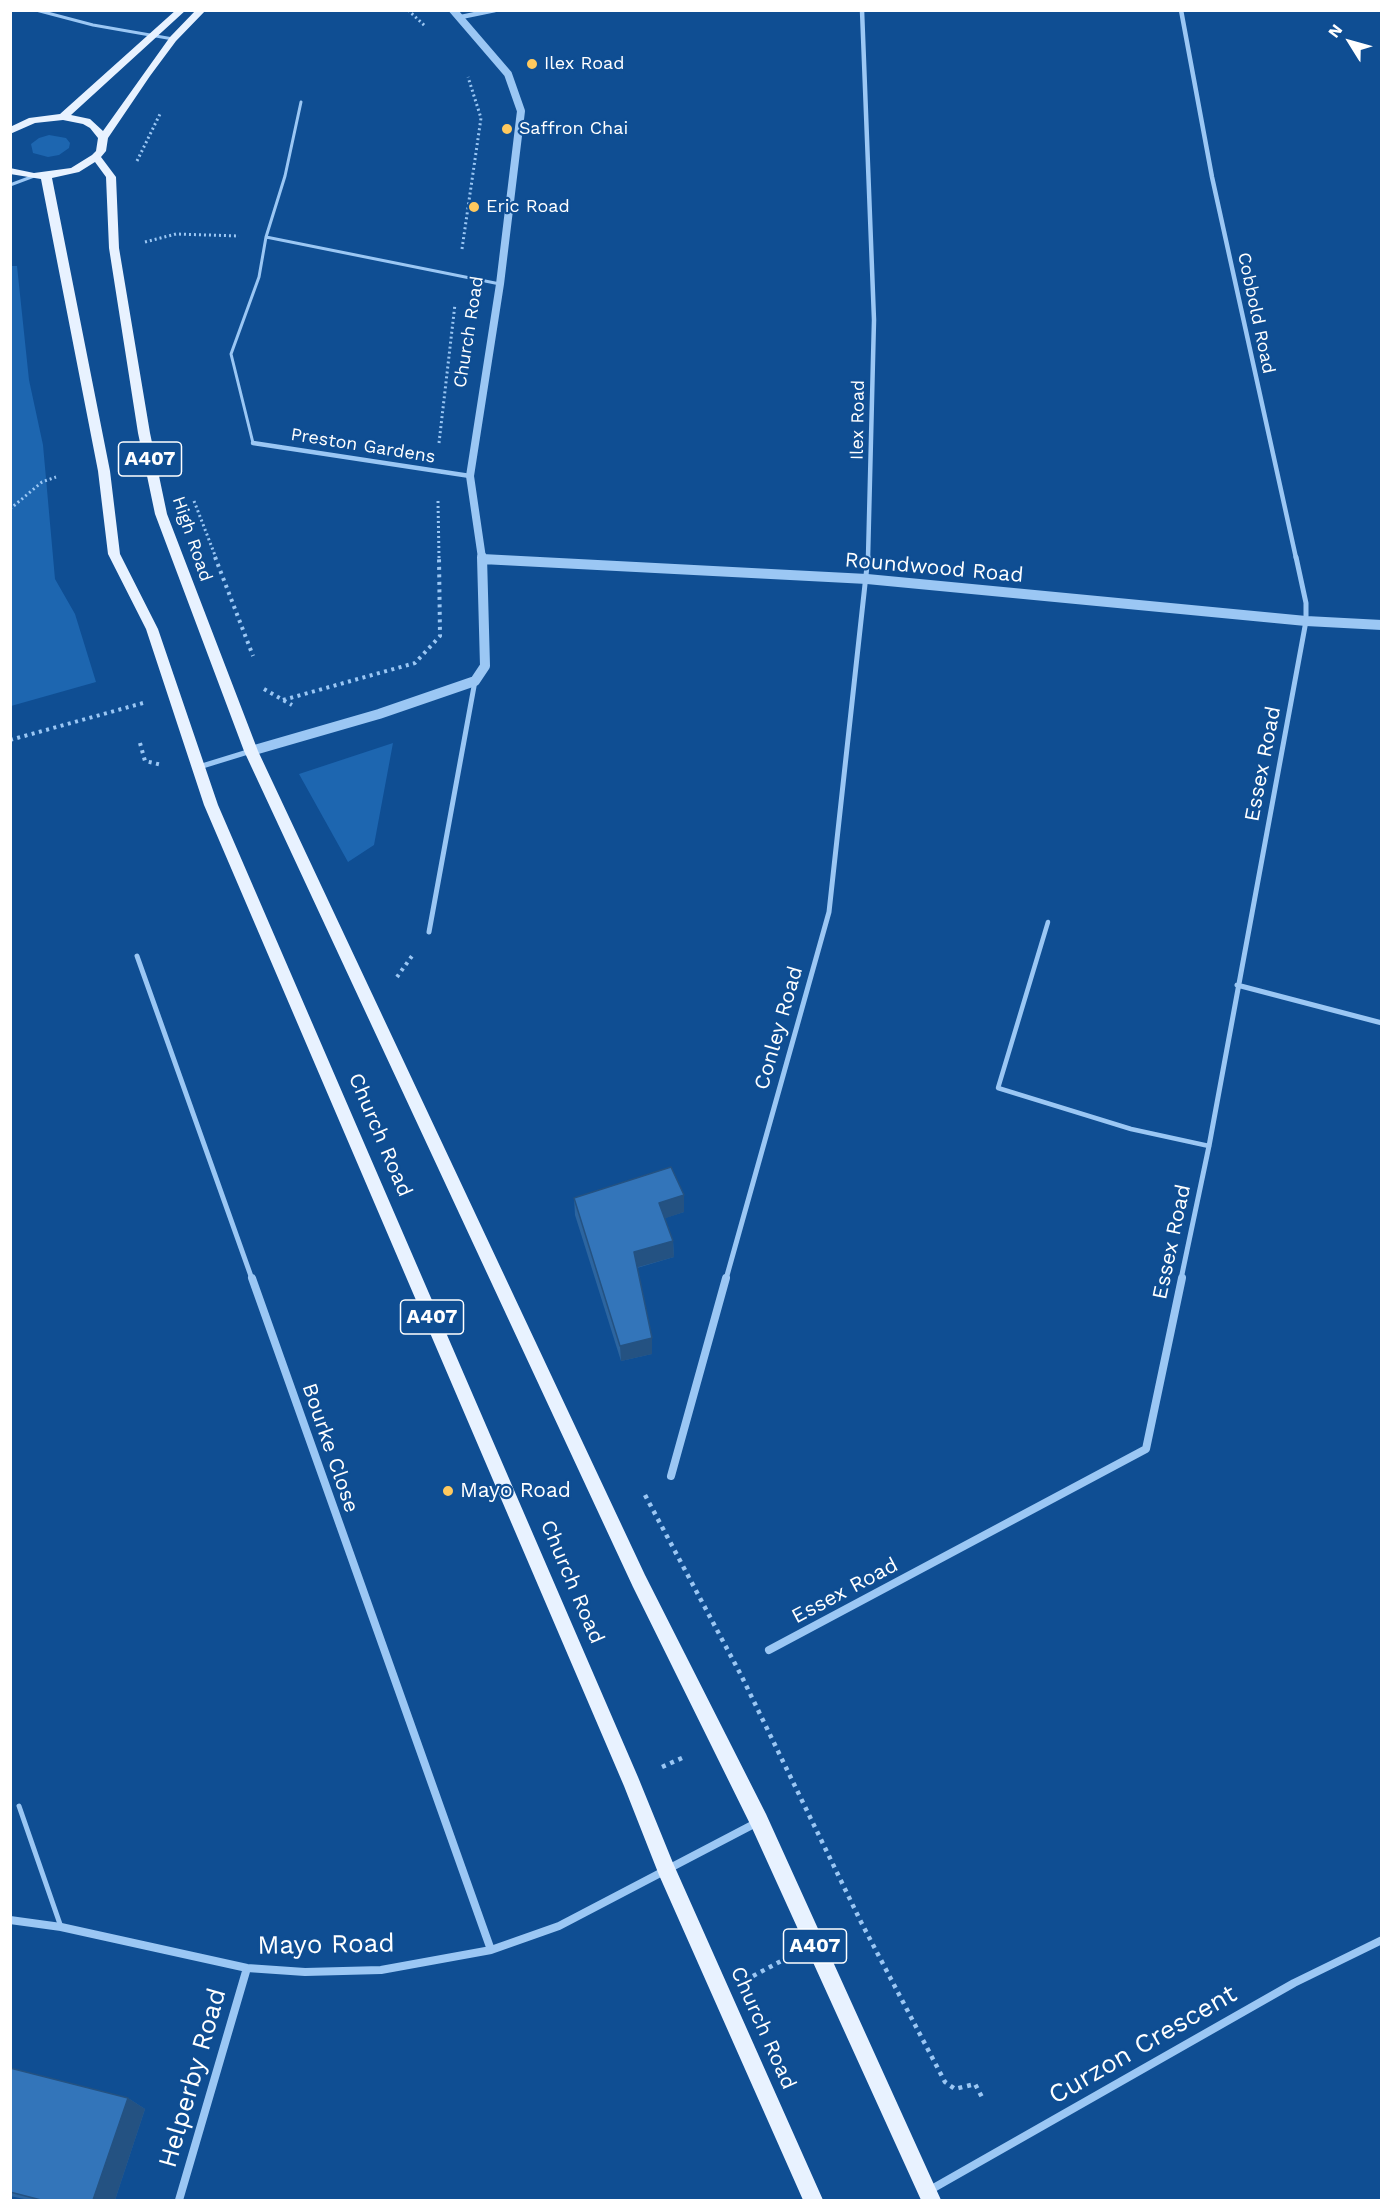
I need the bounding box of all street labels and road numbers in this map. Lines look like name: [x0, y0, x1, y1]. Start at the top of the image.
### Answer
street label: Cobbold Road: [1233, 250, 1279, 376]
street label: Church Road: [449, 275, 489, 389]
street label: Ilex Road: [846, 380, 870, 460]
street label: Preston Gardens: [289, 424, 437, 468]
road number: A407: [118, 442, 182, 476]
street label: High Road: [167, 494, 217, 584]
street label: Roundwood Road: [844, 548, 1024, 588]
street label: Essex Road: [1239, 704, 1287, 824]
street label: Conley Road: [749, 963, 809, 1093]
street label: Church Road: [343, 1069, 417, 1201]
street label: Essex Road: [1148, 1182, 1196, 1302]
road number: A407: [400, 1300, 464, 1334]
street label: Bourke Close: [296, 1380, 364, 1516]
street label: Church Road: [535, 1516, 609, 1648]
street label: Essex Road: [787, 1552, 903, 1630]
street label: Mayo Road: [257, 1928, 395, 1962]
road number: A407: [784, 1929, 846, 1963]
street label: Church Road: [725, 1963, 801, 2093]
street label: Curzon Crescent: [1043, 1979, 1243, 2111]
street label: Helperby Road: [152, 1985, 234, 2171]

